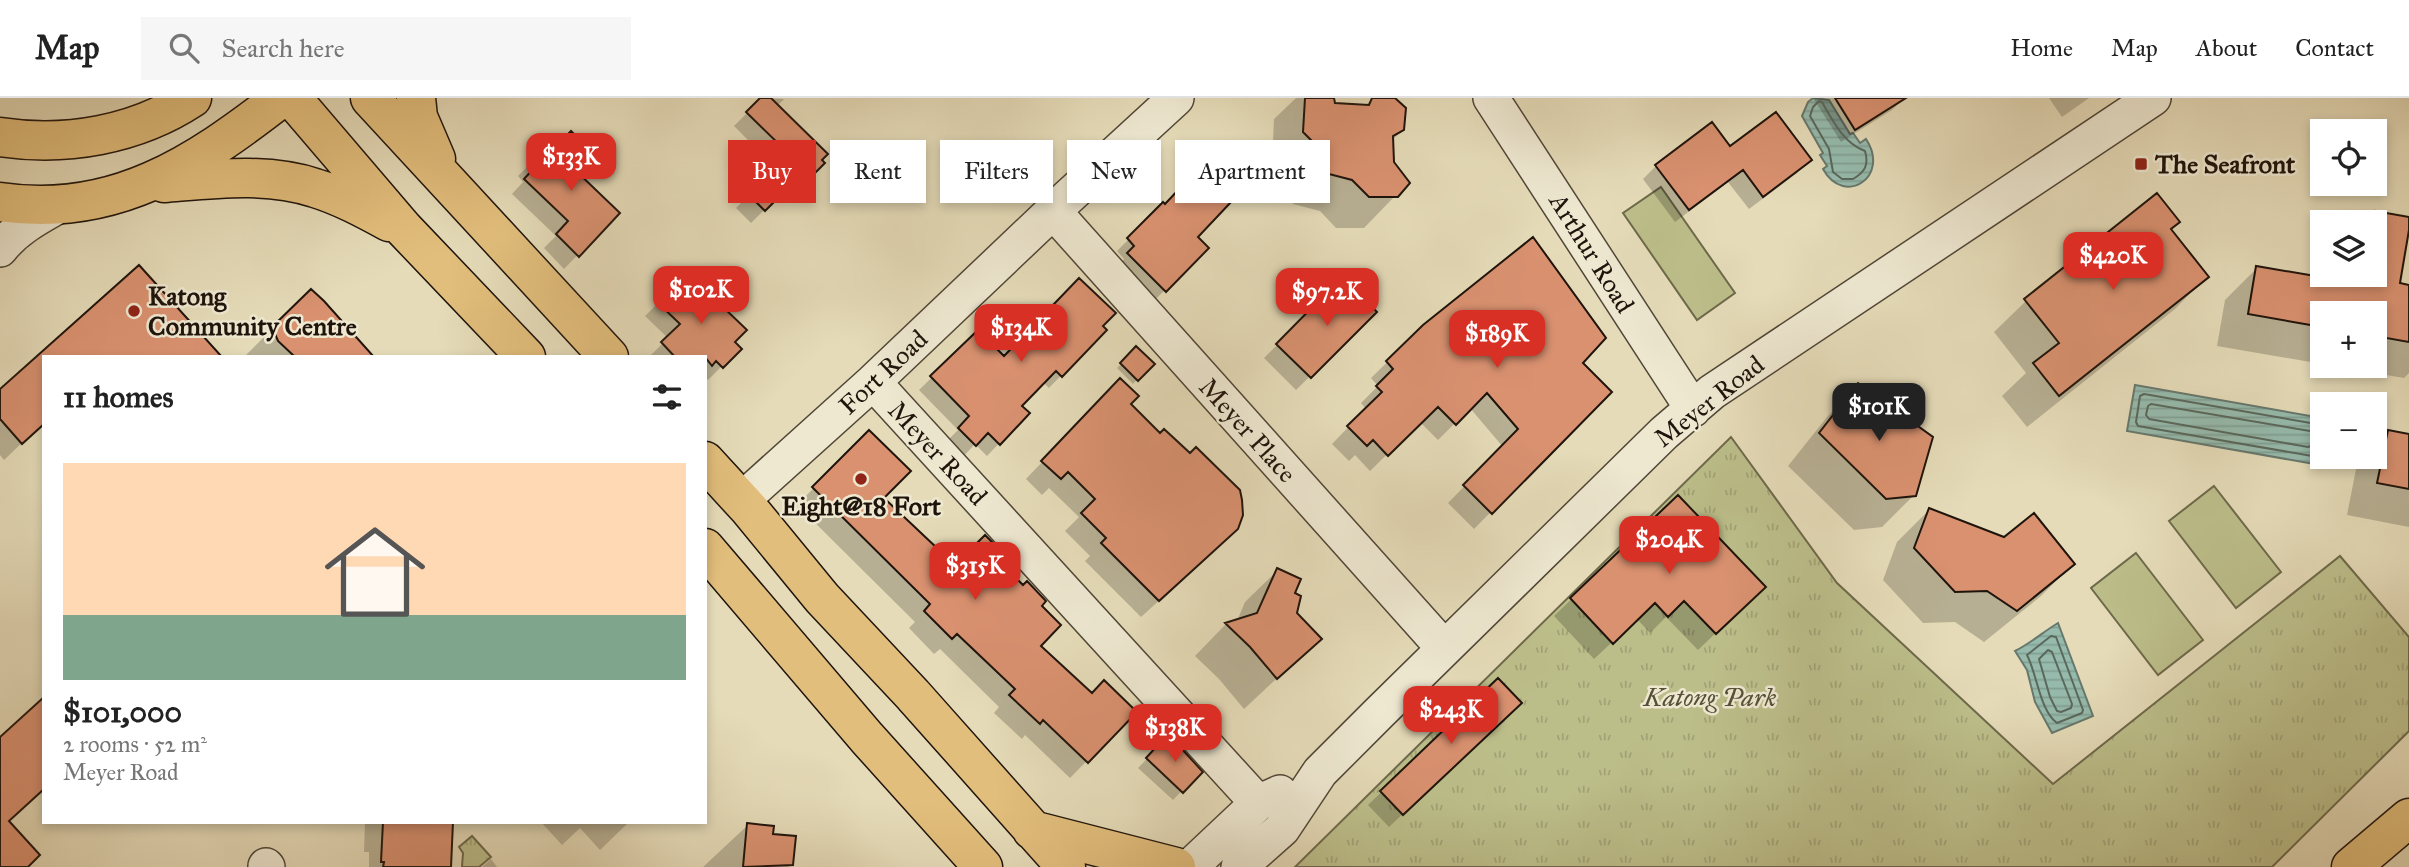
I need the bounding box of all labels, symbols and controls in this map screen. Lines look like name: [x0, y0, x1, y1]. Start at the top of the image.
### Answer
search box: [141, 17, 631, 80]
text: Map: [35, 28, 99, 68]
icon: search: [165, 29, 203, 67]
text: Search here: [221, 32, 345, 64]
text: Home: [2010, 33, 2073, 63]
text: Map: [2111, 33, 2158, 63]
text: About: [2196, 33, 2257, 63]
text: Contact: [2295, 33, 2374, 63]
map controls: [2310, 119, 2387, 469]
button: locate: [2310, 119, 2387, 196]
pin: $133K: [522, 134, 620, 193]
chip: Buy: [728, 140, 816, 203]
chip: Rent: [830, 140, 926, 203]
chip: Filters: [940, 140, 1053, 203]
chip: New: [1067, 140, 1161, 203]
chip: Apartment: [1175, 140, 1330, 203]
text: $133K: [542, 142, 600, 170]
place label: The Seafront: [2154, 148, 2296, 180]
marker: The Seafront: [2133, 156, 2149, 172]
street label: Arthur Road: [1542, 186, 1641, 319]
button: layers: [2310, 210, 2387, 287]
pin: $420K: [2064, 232, 2162, 292]
text: $420K: [2079, 241, 2147, 269]
pin: $102K: [652, 266, 750, 326]
pin: $97.2K: [1270, 268, 1384, 328]
text: $102K: [669, 275, 733, 303]
text: $97.2K: [1292, 277, 1362, 305]
place label: Katong Community Centre: [148, 280, 357, 342]
button: +: [2310, 301, 2387, 378]
marker: Katong Community Centre: [126, 303, 142, 319]
pin: $134K: [972, 304, 1070, 364]
pin: $189K: [1448, 310, 1546, 370]
text: $134K: [990, 313, 1052, 341]
text: $189K: [1465, 319, 1529, 347]
street label: Fort Road: [832, 323, 934, 421]
street label: Meyer Road: [1648, 348, 1770, 454]
street label: Meyer Place: [1193, 371, 1303, 489]
icon: filters: [648, 378, 686, 416]
text: 11 homes: [63, 379, 174, 415]
pin: $101K: [1830, 384, 1928, 443]
text: $101K: [1848, 392, 1910, 420]
button: −: [2310, 392, 2387, 469]
street label: Meyer Road: [882, 394, 994, 512]
marker: Eight@18 Fort: [853, 471, 869, 487]
place label: Eight@18 Fort: [781, 490, 942, 523]
icon: home: [312, 509, 438, 635]
pin: $204K: [1620, 517, 1718, 576]
text: $204K: [1635, 525, 1703, 553]
pin: $315K: [926, 542, 1024, 602]
text: $315K: [946, 551, 1004, 579]
park label: Katong Park: [1642, 681, 1777, 713]
pin: $243K: [1402, 686, 1500, 746]
text: $101,000: [63, 694, 182, 730]
text: $243K: [1419, 695, 1483, 723]
pin: $138K: [1126, 704, 1224, 764]
text: $138K: [1145, 713, 1205, 741]
text: 2 rooms · 52 m²: [63, 730, 207, 758]
text: Meyer Road: [63, 758, 179, 786]

